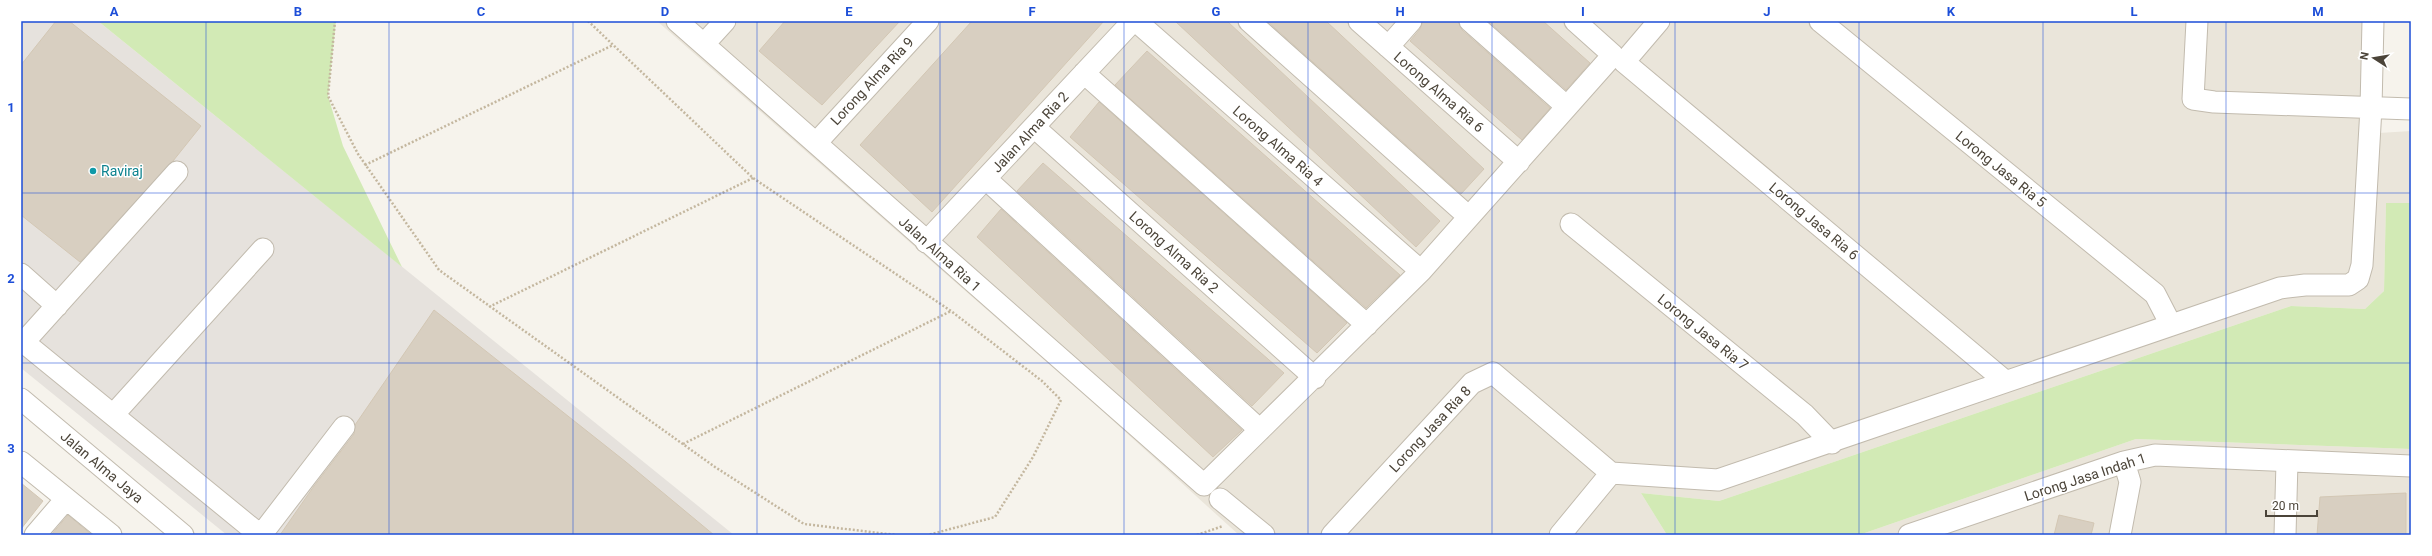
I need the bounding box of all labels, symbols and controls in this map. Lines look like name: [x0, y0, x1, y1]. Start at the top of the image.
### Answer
text: A: [110, 4, 119, 19]
text: B: [294, 4, 302, 19]
text: C: [477, 4, 486, 19]
text: D: [661, 4, 669, 19]
text: E: [845, 4, 853, 19]
text: F: [1028, 4, 1036, 19]
text: G: [1212, 4, 1221, 19]
text: H: [1395, 4, 1405, 19]
text: I: [1581, 4, 1585, 19]
text: J: [1763, 4, 1771, 19]
text: K: [1947, 4, 1956, 19]
text: L: [2130, 4, 2138, 19]
text: M: [2312, 4, 2324, 19]
street label: Lorong Alma Ria 9: [827, 34, 917, 128]
north arrow: [2354, 38, 2394, 78]
street label: Lorong Alma Ria 6: [1391, 49, 1487, 136]
text: N: [2358, 51, 2372, 61]
street label: Jalan Alma Ria 2: [989, 88, 1072, 176]
text: 1: [7, 100, 15, 115]
street label: Lorong Alma Ria 4: [1230, 103, 1326, 190]
street label: Lorong Jasa Ria 5: [1953, 128, 2050, 210]
place label: Raviraj: [101, 163, 143, 179]
marker: Raviraj: [88, 166, 98, 176]
street label: Lorong Jasa Ria 6: [1766, 179, 1862, 263]
street label: Lorong Alma Ria 2: [1126, 208, 1222, 296]
street label: Jalan Alma Ria 1: [896, 213, 984, 295]
text: 2: [7, 271, 15, 286]
street label: Lorong Jasa Ria 7: [1655, 291, 1752, 373]
street label: Lorong Jasa Ria 8: [1386, 383, 1474, 475]
street label: Jalan Alma Jaya: [57, 428, 147, 506]
text: 3: [7, 441, 15, 456]
street label: Lorong Jasa Indah 1: [2022, 450, 2148, 504]
scale bar: [2266, 492, 2317, 518]
text: 20 m: [2272, 499, 2299, 513]

